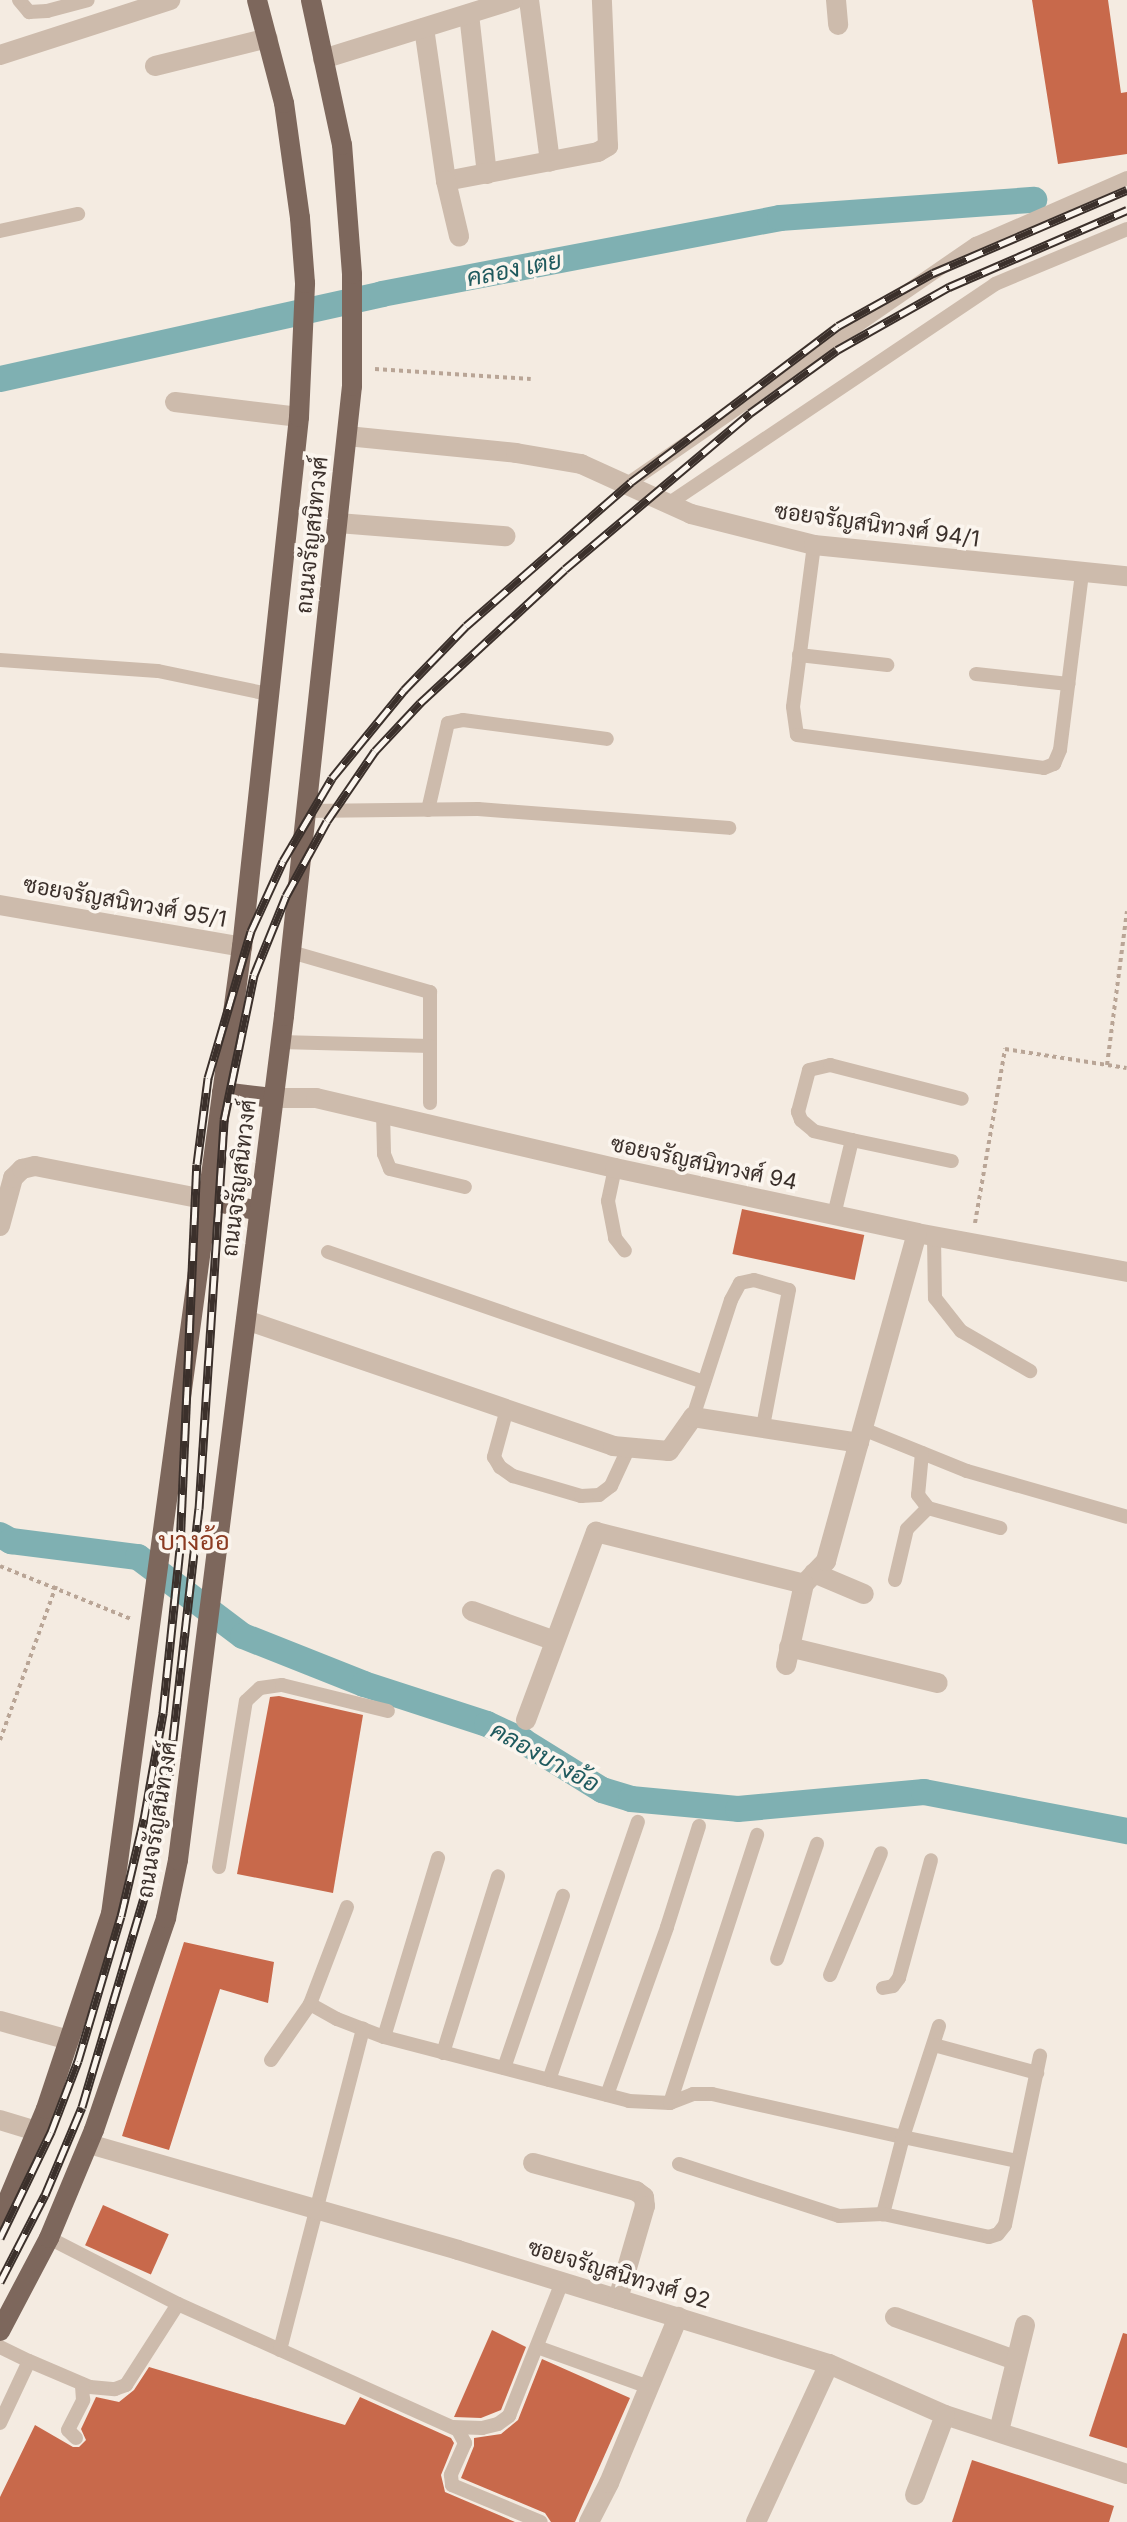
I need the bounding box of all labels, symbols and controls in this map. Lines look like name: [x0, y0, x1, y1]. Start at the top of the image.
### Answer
water label: คลอง เตย: [464, 246, 564, 292]
street label: ถนนจรัญสนิทวงศ์: [291, 455, 333, 615]
street label: ซอยจรัญสนิทวงศ์ 94/1: [773, 498, 981, 552]
street label: ซอยจรัญสนิทวงศ์ 95/1: [21, 871, 229, 933]
street label: ถนนจรัญสนิทวงศ์: [216, 1098, 262, 1258]
street label: ซอยจรัญสนิทวงศ์ 94: [608, 1130, 800, 1196]
district label: บางอ้อ: [158, 1525, 230, 1557]
water label: คลองบางอ้อ: [486, 1715, 604, 1799]
street label: ถนนจรัญสนิทวงศ์: [132, 1740, 182, 1900]
street label: ซอยจรัญสนิทวงศ์ 92: [525, 2234, 713, 2314]

